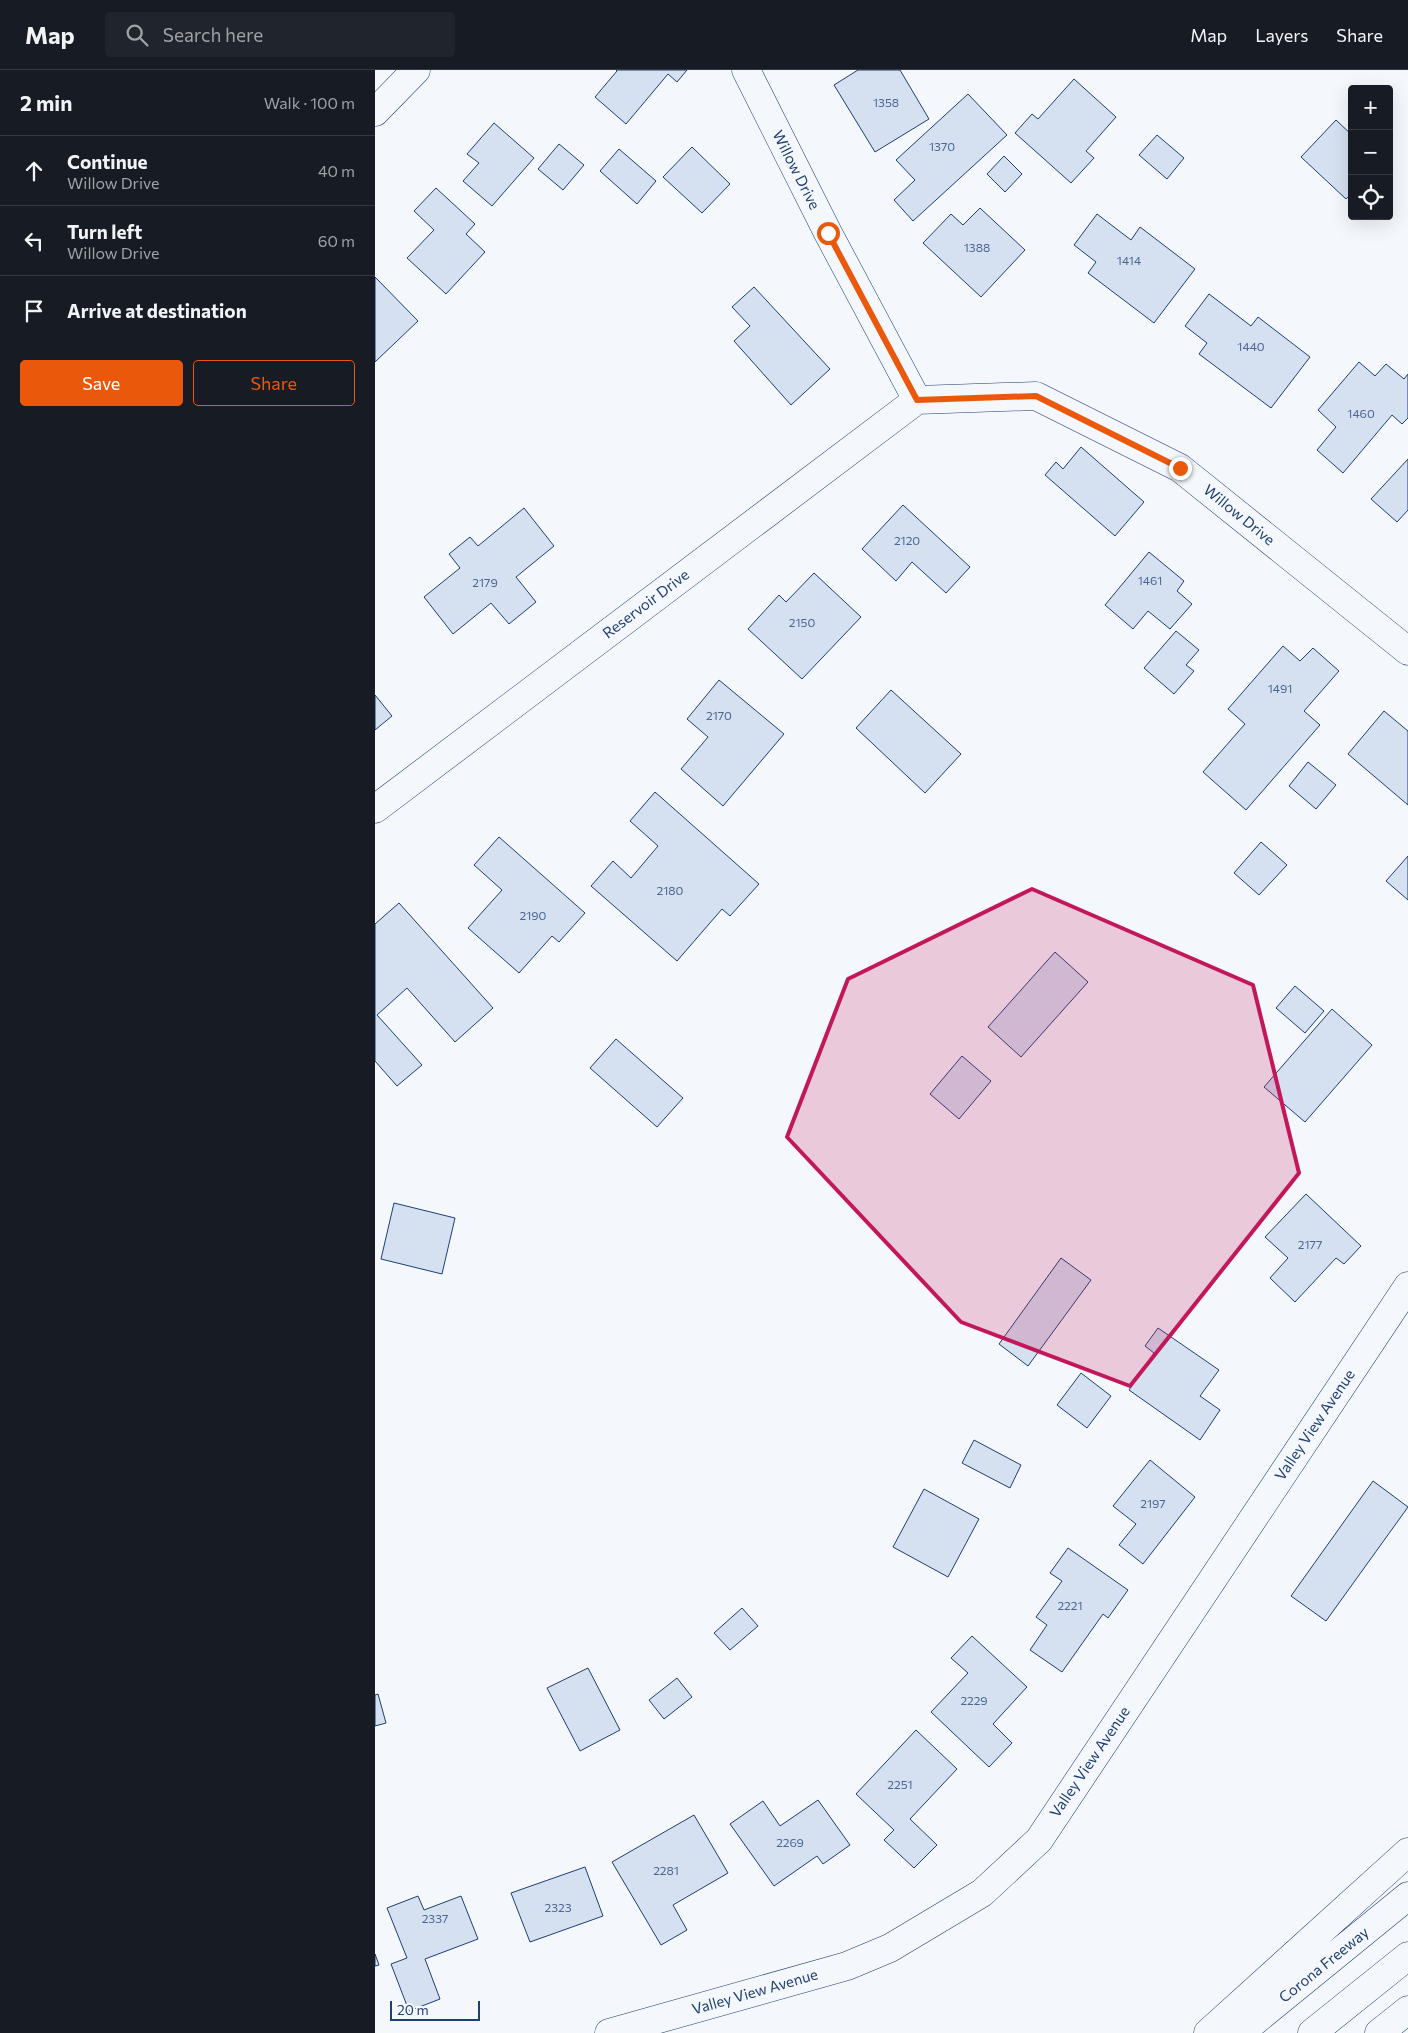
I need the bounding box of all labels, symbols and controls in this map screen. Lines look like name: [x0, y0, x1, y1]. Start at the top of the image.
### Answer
search box: [105, 12, 455, 57]
text: Map: [25, 20, 75, 49]
icon: search: [123, 21, 151, 49]
text: Search here: [163, 23, 263, 46]
text: Map: [1190, 24, 1227, 46]
text: Layers: [1255, 24, 1308, 46]
text: Share: [1336, 24, 1383, 46]
map controls: [1348, 85, 1393, 220]
button: +: [1348, 85, 1393, 130]
text: 2 min: [20, 90, 72, 115]
text: Walk · 100 m: [264, 93, 355, 112]
house number: 1358: [873, 95, 899, 109]
street label: Willow Drive: [769, 127, 825, 212]
button: −: [1348, 130, 1393, 175]
house number: 1370: [929, 139, 955, 153]
text: Continue: [67, 150, 147, 173]
icon: ahead: [20, 157, 48, 185]
text: 40 m: [318, 161, 355, 180]
text: Willow Drive: [67, 173, 159, 192]
button: locate: [1348, 175, 1393, 220]
text: Turn left: [67, 220, 142, 243]
route start: [817, 222, 840, 245]
icon: left: [20, 227, 48, 255]
text: 60 m: [318, 231, 355, 250]
house number: 1388: [964, 240, 990, 254]
text: Willow Drive: [67, 243, 159, 262]
house number: 1414: [1117, 253, 1141, 267]
icon: arrive: [20, 297, 48, 325]
text: Arrive at destination: [67, 299, 247, 322]
house number: 1440: [1237, 339, 1265, 353]
button: Save: [20, 360, 183, 406]
button: Share: [193, 360, 355, 406]
house number: 1460: [1347, 406, 1375, 420]
route end: [1169, 457, 1192, 480]
street label: Willow Drive: [1200, 480, 1279, 549]
house number: 2120: [894, 533, 920, 547]
street label: Reservoir Drive: [599, 565, 692, 642]
house number: 1461: [1138, 573, 1162, 587]
house number: 2179: [472, 575, 498, 589]
house number: 2150: [789, 615, 815, 629]
house number: 1491: [1268, 681, 1292, 695]
house number: 2170: [706, 708, 732, 722]
house number: 2180: [657, 883, 684, 897]
house number: 2190: [520, 908, 547, 922]
house number: 2177: [1298, 1237, 1322, 1251]
street label: Valley View Avenue: [1270, 1365, 1358, 1483]
house number: 2197: [1140, 1496, 1166, 1510]
house number: 2221: [1057, 1598, 1083, 1612]
house number: 2229: [960, 1693, 988, 1707]
street label: Valley View Avenue: [1045, 1702, 1133, 1820]
house number: 2251: [887, 1777, 913, 1791]
house number: 2269: [776, 1835, 804, 1849]
house number: 2281: [653, 1863, 679, 1877]
house number: 2323: [545, 1900, 572, 1914]
house number: 2337: [422, 1911, 448, 1925]
street label: Corona Freeway: [1275, 1922, 1372, 2006]
street label: Valley View Avenue: [690, 1964, 820, 2018]
scale bar: [390, 1998, 480, 2021]
text: 20 m: [397, 2001, 429, 2018]

